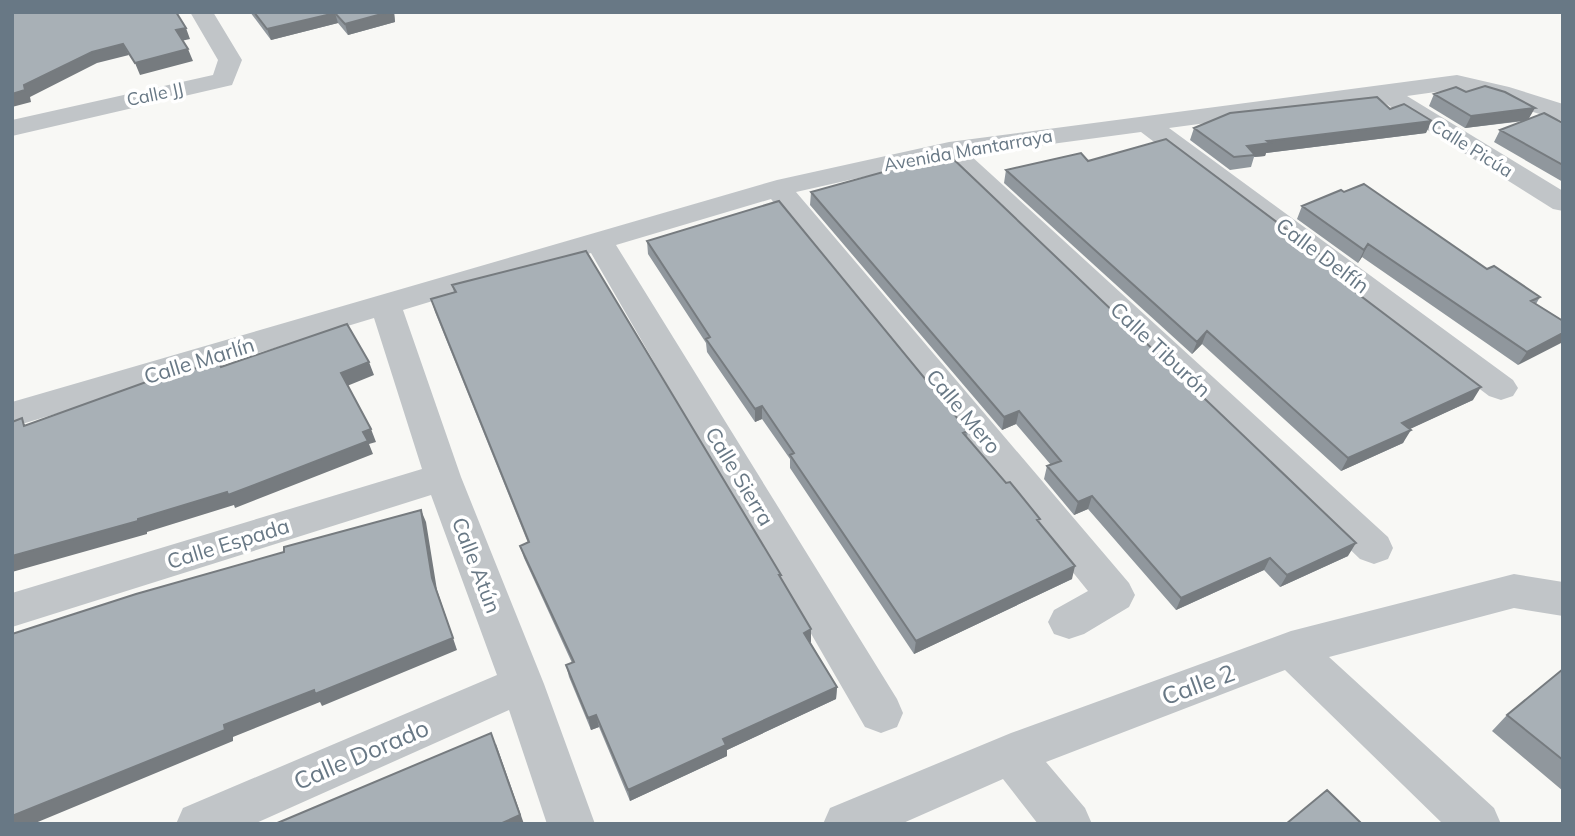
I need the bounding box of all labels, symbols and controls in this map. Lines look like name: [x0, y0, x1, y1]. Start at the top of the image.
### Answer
street label: Calle JJ: [125, 77, 185, 111]
street label: Calle Picúa: [1427, 114, 1517, 182]
street label: Avenida Mantarraya: [882, 124, 1054, 176]
street label: Calle Delfín: [1271, 212, 1375, 298]
street label: Calle Tiburón: [1105, 296, 1217, 402]
street label: Calle Marlín: [141, 331, 257, 389]
street label: Calle Mero: [921, 363, 1007, 459]
street label: Calle Sierra: [700, 422, 780, 530]
street label: Calle Espada: [164, 512, 292, 574]
street label: Calle Atún: [447, 513, 507, 617]
street label: Calle 2: [1157, 657, 1239, 711]
street label: Calle Dorado: [289, 712, 433, 796]

